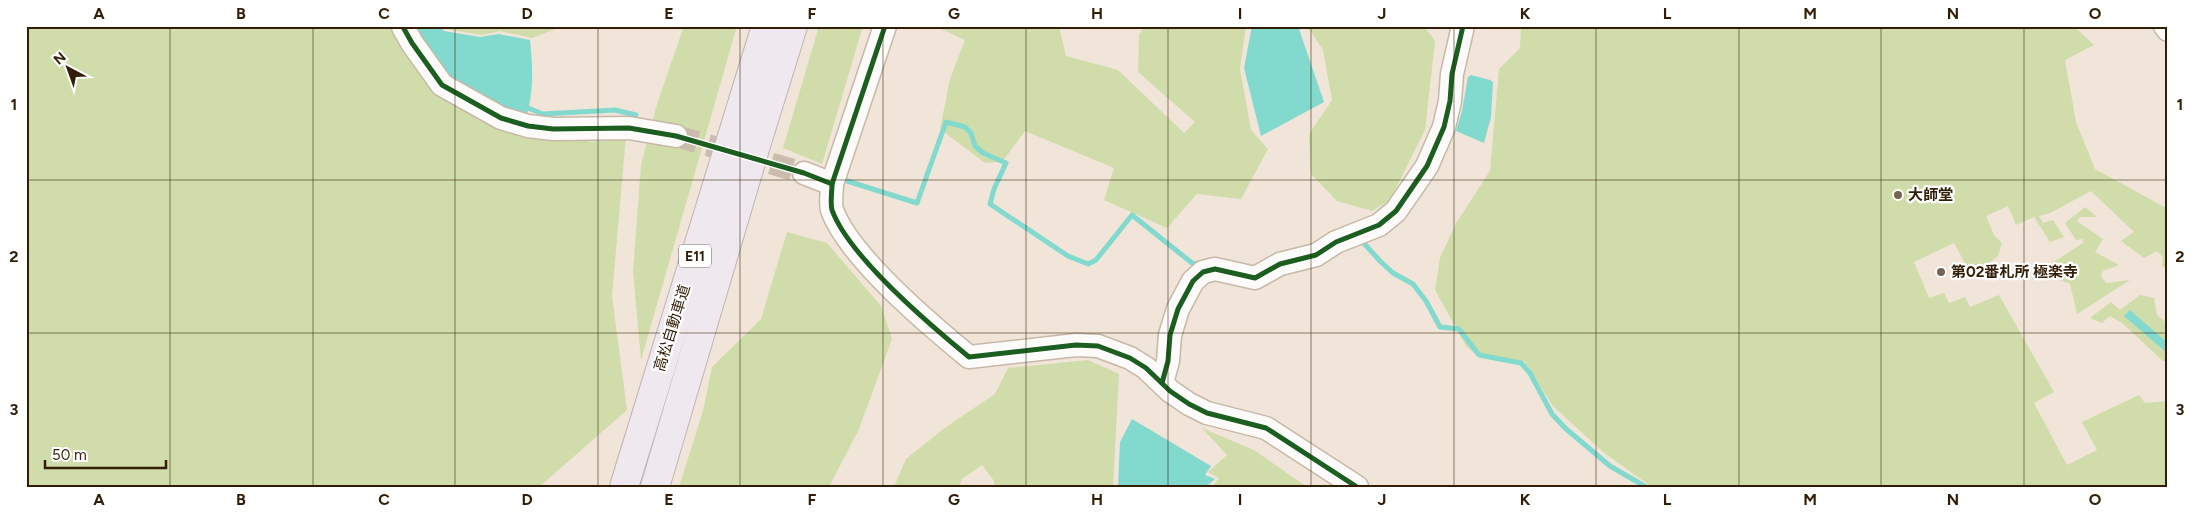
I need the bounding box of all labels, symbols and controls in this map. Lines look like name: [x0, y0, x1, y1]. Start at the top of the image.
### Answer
text: A: [93, 4, 105, 23]
text: B: [236, 4, 246, 23]
text: C: [378, 4, 390, 23]
text: D: [521, 4, 533, 23]
text: E: [664, 4, 674, 23]
text: F: [808, 4, 817, 23]
text: G: [948, 4, 960, 23]
text: H: [1091, 4, 1103, 23]
text: I: [1238, 4, 1242, 23]
text: J: [1378, 4, 1386, 23]
text: K: [1520, 4, 1531, 23]
text: L: [1663, 4, 1672, 23]
text: M: [1803, 4, 1817, 23]
text: N: [1947, 4, 1959, 23]
text: O: [2089, 4, 2102, 23]
north arrow: [42, 42, 92, 92]
text: N: [50, 49, 69, 69]
text: 1: [11, 95, 17, 114]
text: 1: [2177, 95, 2183, 114]
place label: 大師堂: [1908, 186, 1953, 204]
marker: 大師堂: [1892, 189, 1904, 201]
road number: E11: [679, 245, 711, 268]
text: 2: [9, 247, 19, 266]
text: 2: [2175, 247, 2185, 266]
place label: 第02番札所 極楽寺: [1951, 263, 2078, 281]
marker: 第02番札所 極楽寺: [1935, 266, 1947, 278]
street label: 高松自動車道: [650, 282, 694, 374]
text: 3: [10, 400, 19, 419]
text: 3: [2176, 400, 2185, 419]
scale bar: [45, 438, 166, 470]
text: 50 m: [52, 446, 87, 464]
text: A: [93, 490, 105, 509]
text: B: [236, 490, 246, 509]
text: C: [378, 490, 390, 509]
text: D: [521, 490, 533, 509]
text: E: [664, 490, 674, 509]
text: F: [808, 490, 817, 509]
text: G: [948, 490, 960, 509]
text: H: [1091, 490, 1103, 509]
text: I: [1238, 490, 1242, 509]
text: J: [1378, 490, 1386, 509]
text: K: [1520, 490, 1531, 509]
text: L: [1663, 490, 1672, 509]
text: M: [1803, 490, 1817, 509]
text: N: [1947, 490, 1959, 509]
text: O: [2089, 490, 2102, 509]

